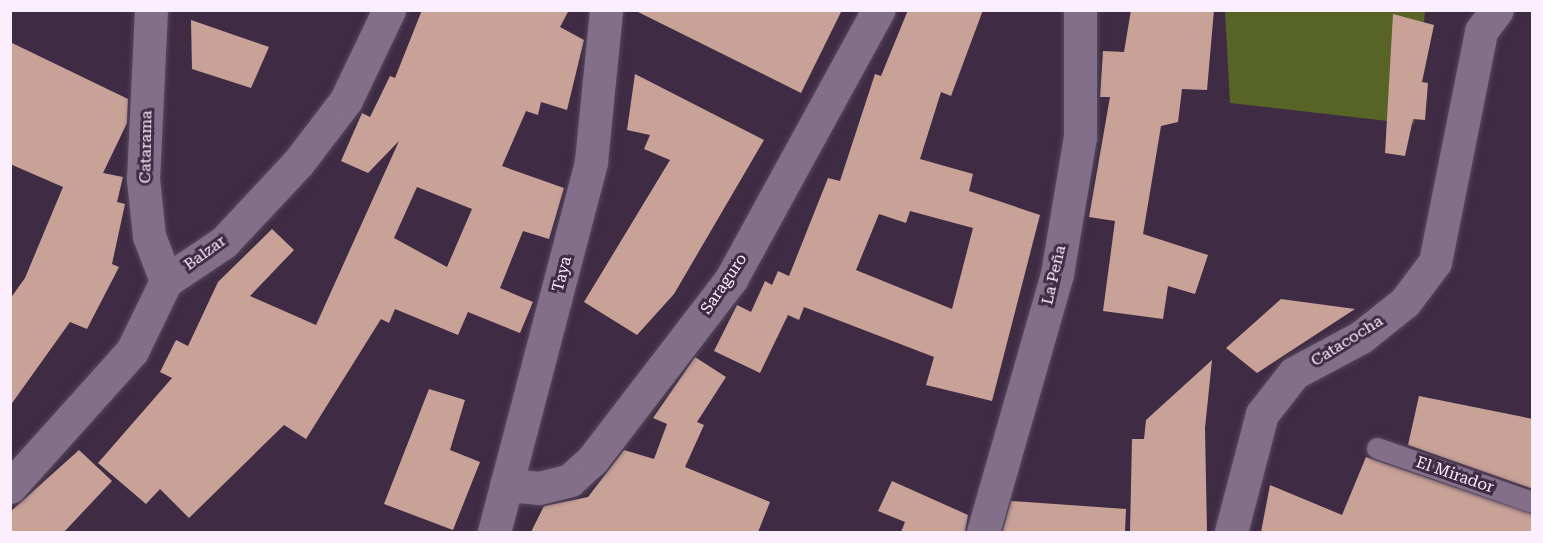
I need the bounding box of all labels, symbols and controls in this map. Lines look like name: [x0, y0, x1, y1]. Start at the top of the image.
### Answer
street label: Catarama: [136, 110, 156, 184]
street label: Balzar: [180, 231, 230, 275]
street label: La Peña: [1038, 243, 1070, 307]
street label: Saraguro: [697, 250, 751, 318]
street label: Taya: [548, 254, 576, 294]
street label: Catacocha: [1308, 311, 1386, 371]
street label: El Mirador: [1413, 453, 1497, 497]

